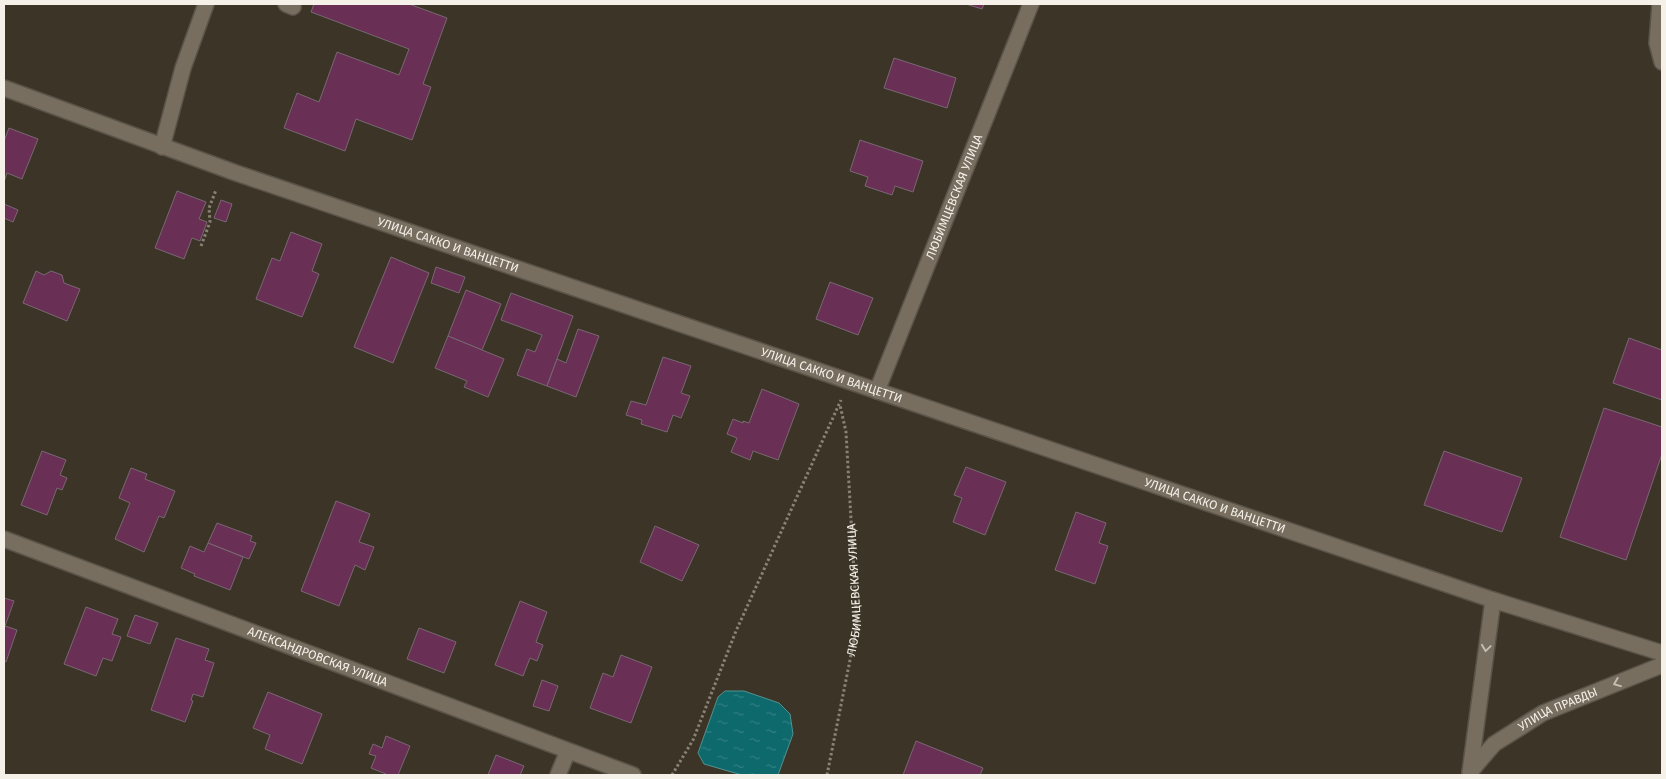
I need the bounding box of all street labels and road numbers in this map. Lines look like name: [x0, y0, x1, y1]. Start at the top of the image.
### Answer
street label: ЛЮБИМЦЕВСКАЯ УЛИЦА: [923, 132, 985, 261]
street label: УЛИЦА САККО И ВАНЦЕТТИ: [376, 215, 520, 275]
street label: УЛИЦА САККО И ВАНЦЕТТИ: [759, 345, 904, 406]
street label: УЛИЦА САККО И ВАНЦЕТТИ: [1143, 475, 1287, 536]
street label: ЛЮБИМЦЕВСКАЯ УЛИЦА: [844, 523, 864, 657]
street label: АЛЕКСАНДРОВСКАЯ УЛИЦА: [246, 624, 390, 689]
street label: УЛИЦА ПРАВДЫ: [1516, 685, 1600, 734]

